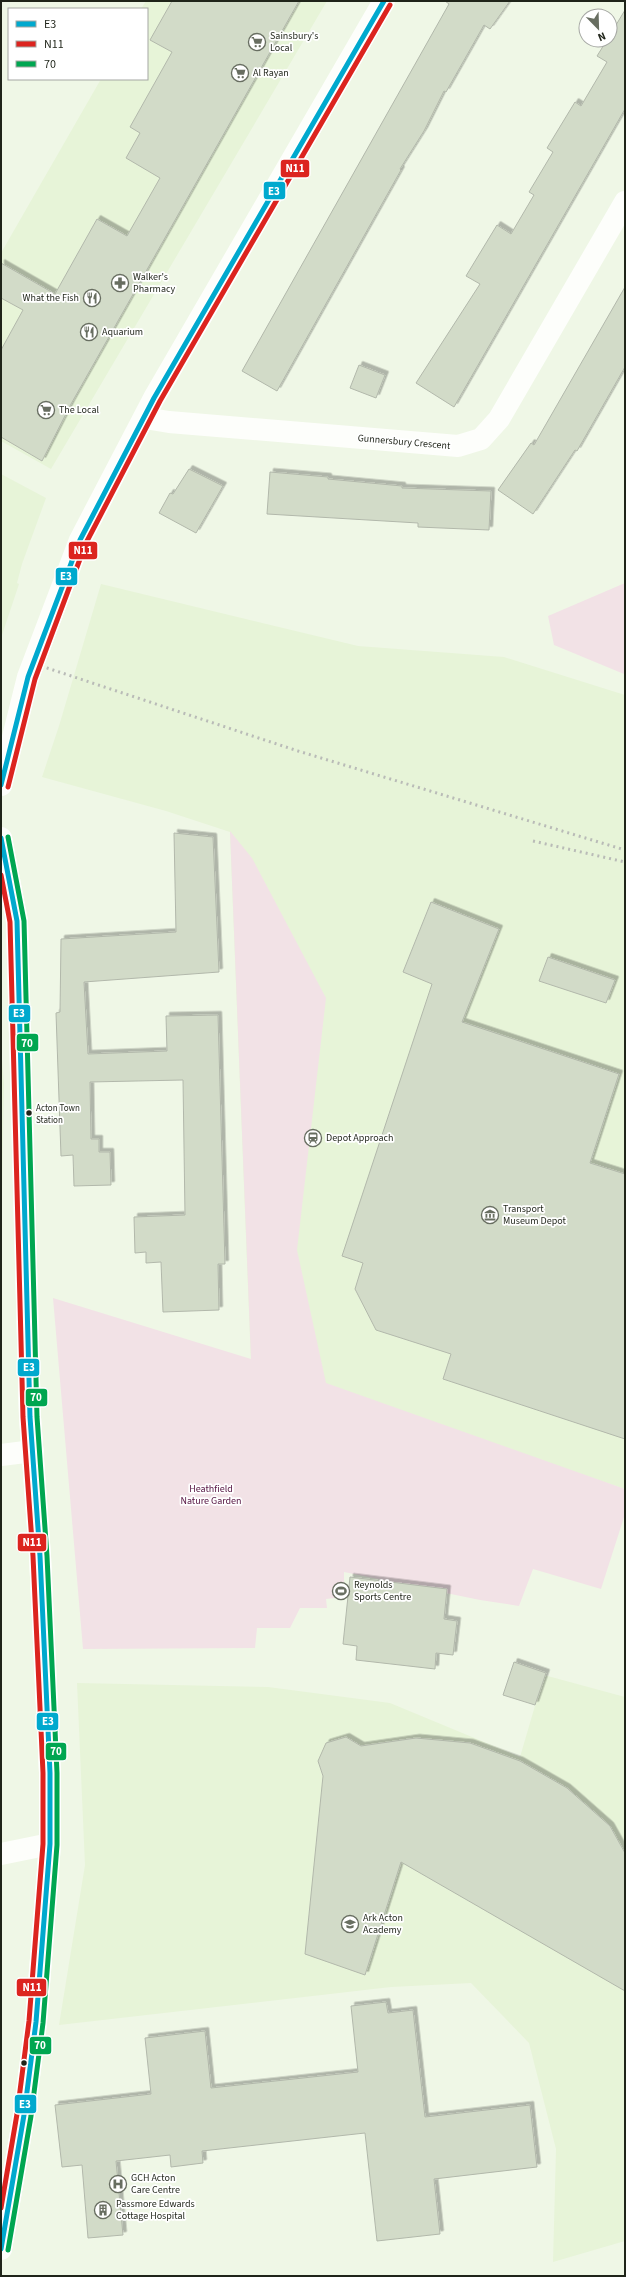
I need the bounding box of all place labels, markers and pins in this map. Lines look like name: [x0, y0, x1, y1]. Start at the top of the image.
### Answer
place label: Sainsbury's Local: [270, 29, 318, 55]
supermarket icon: Sainsbury's Local: [247, 32, 267, 52]
supermarket icon: Al Rayan: [230, 63, 250, 83]
place label: Al Rayan: [253, 66, 289, 80]
place label: Walker's Pharmacy: [133, 270, 176, 296]
pharmacy icon: Walker's Pharmacy: [110, 273, 130, 293]
restaurant icon: What the Fish: [82, 288, 102, 308]
place label: What the Fish: [23, 291, 79, 305]
restaurant icon: Aquarium: [79, 322, 99, 342]
place label: Aquarium: [102, 325, 143, 339]
supermarket icon: The Local: [36, 400, 56, 420]
place label: The Local: [59, 403, 99, 417]
place label: Acton Town Station: [36, 1102, 80, 1127]
marker: Acton Town Station: [24, 1108, 34, 1118]
station icon: Depot Approach: [303, 1128, 323, 1148]
place label: Depot Approach: [326, 1131, 394, 1145]
place label: Transport Museum Depot: [503, 1202, 566, 1228]
museum icon: Transport Museum Depot: [480, 1205, 500, 1225]
place label: Reynolds Sports Centre: [354, 1578, 411, 1604]
sports icon: Reynolds Sports Centre: [331, 1581, 351, 1601]
place label: Ark Acton Academy: [363, 1911, 403, 1937]
school or university icon: Ark Acton Academy: [340, 1914, 360, 1934]
unlabelled marker: [19, 2058, 29, 2068]
place label: GCH Acton Care Centre: [131, 2171, 180, 2197]
hospital icon: GCH Acton Care Centre: [108, 2174, 128, 2194]
place label: Passmore Edwards Cottage Hospital: [116, 2197, 195, 2223]
building icon: Passmore Edwards Cottage Hospital: [93, 2200, 113, 2220]

